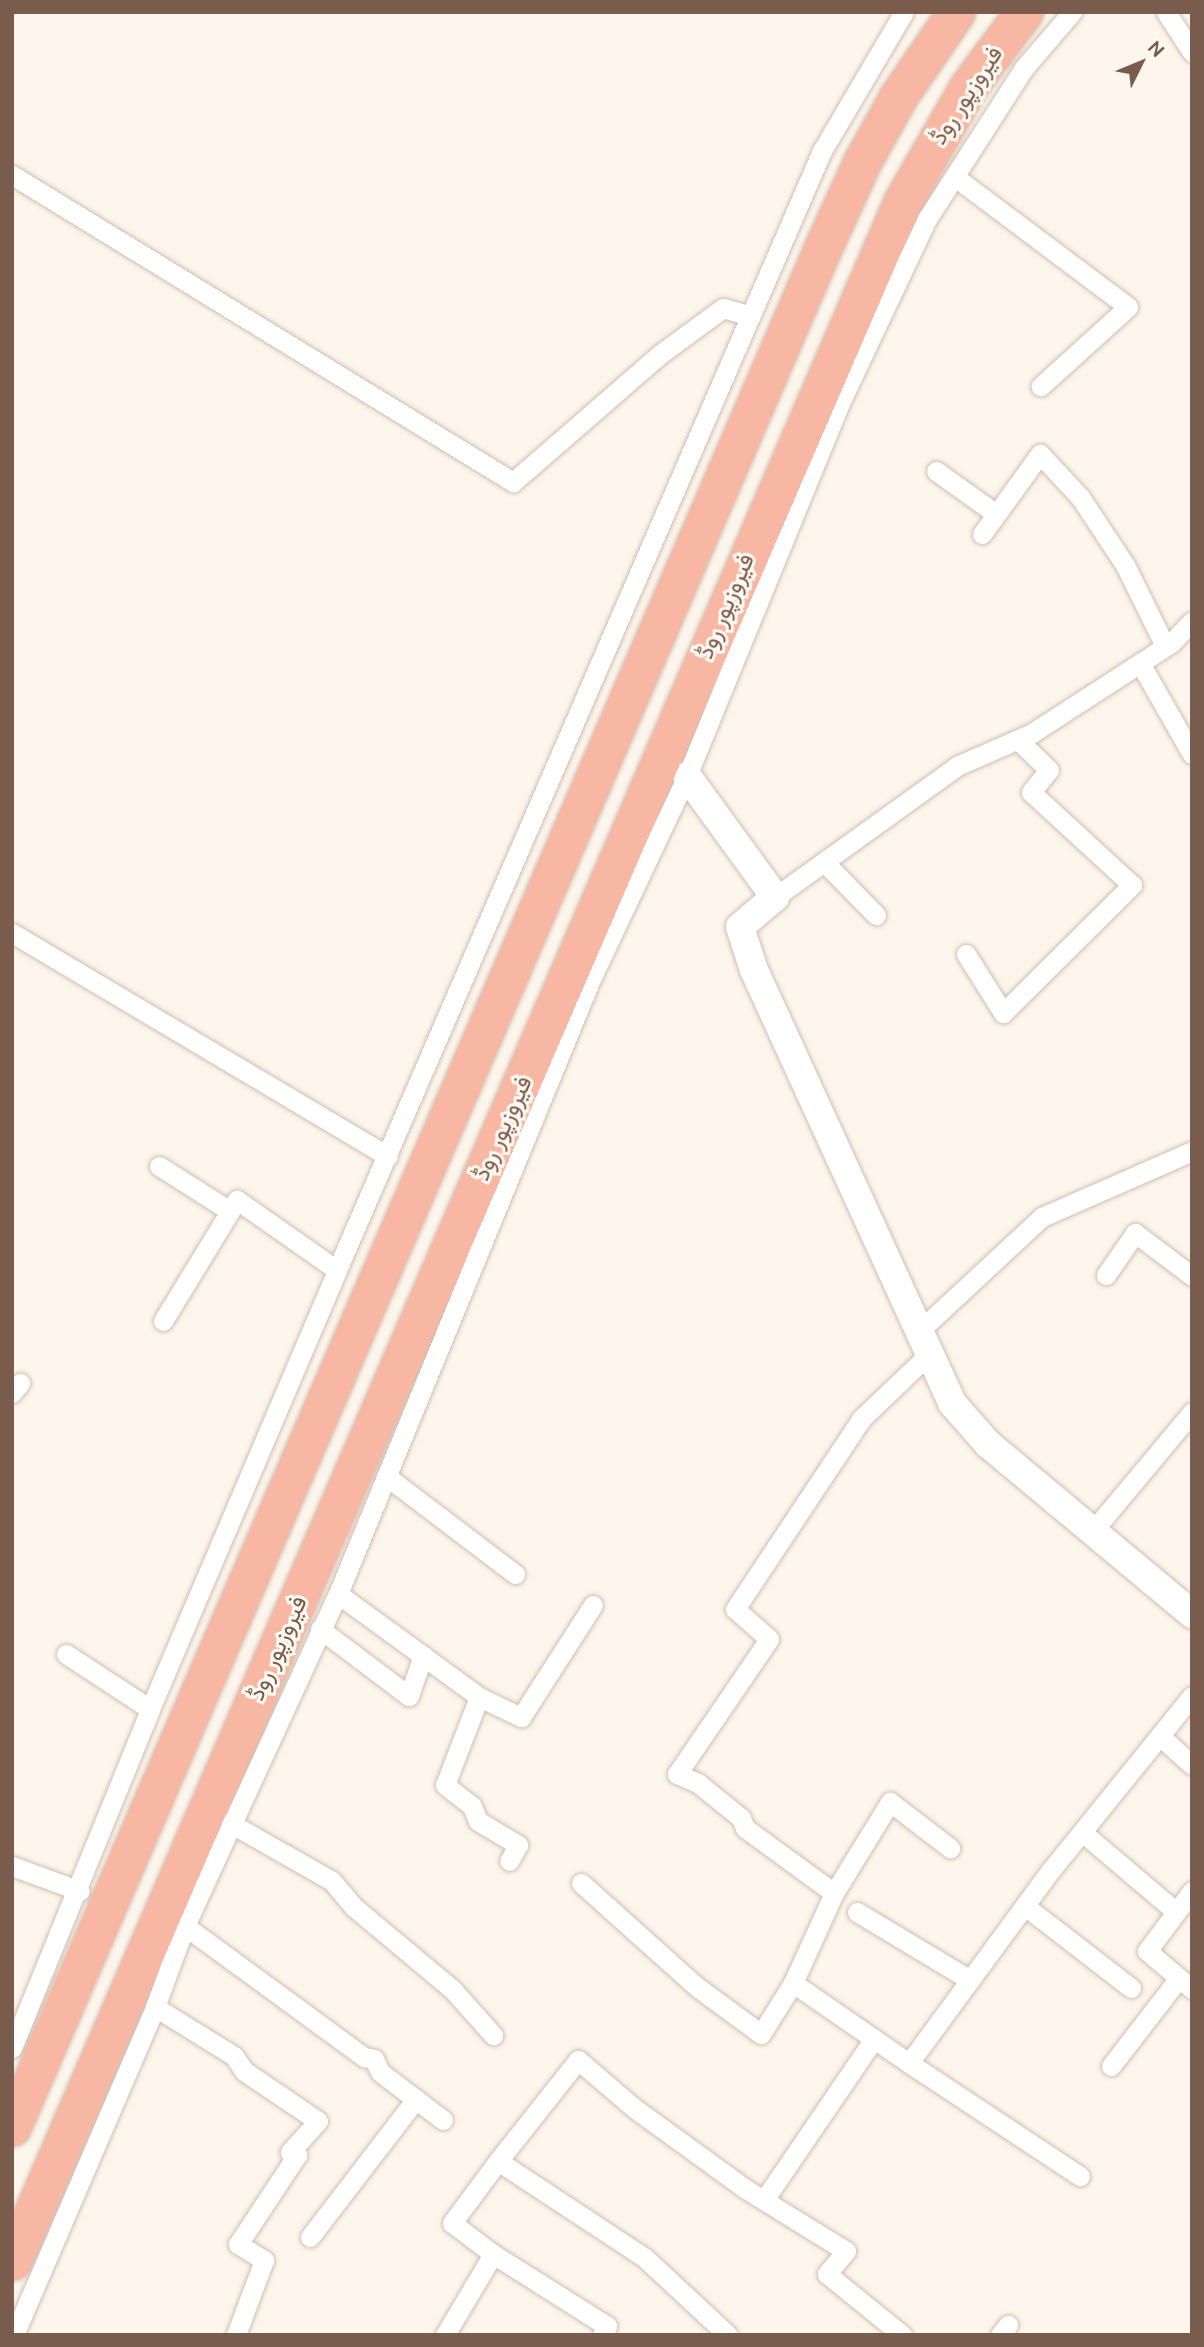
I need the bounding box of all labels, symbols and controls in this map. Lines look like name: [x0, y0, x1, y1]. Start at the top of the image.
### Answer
north arrow: [1106, 28, 1176, 98]
text: N: [1143, 36, 1169, 61]
street label: فیروزپور روڈ: [924, 40, 1008, 150]
street label: فیروزپور روڈ: [690, 549, 760, 663]
street label: فیروزپور روڈ: [466, 1071, 538, 1185]
street label: فیروزپور روڈ: [241, 1591, 313, 1705]

